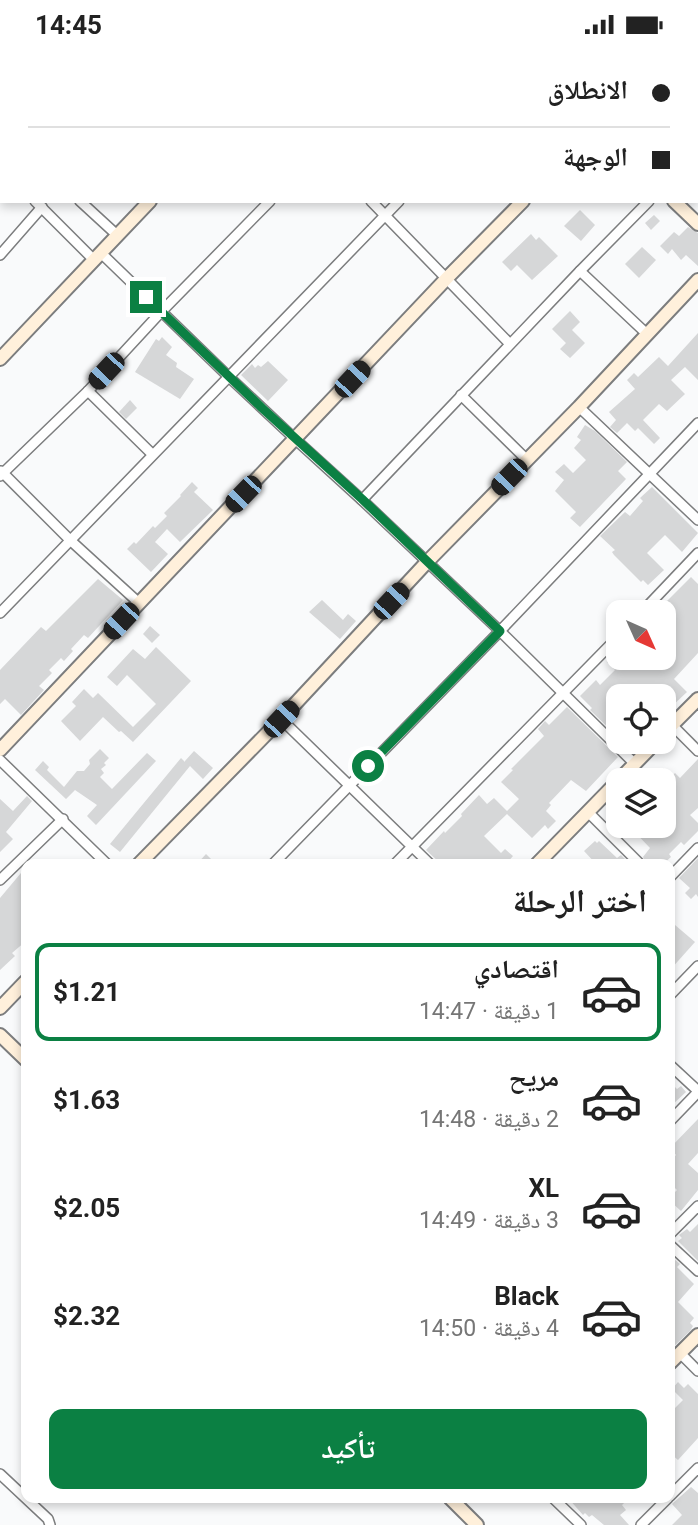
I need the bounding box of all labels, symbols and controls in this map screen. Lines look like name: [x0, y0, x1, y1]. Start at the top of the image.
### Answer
text: 14:45: [35, 10, 102, 40]
text: الانطلاق: [548, 75, 628, 105]
text: الوجهة: [563, 142, 628, 172]
route end: [130, 281, 162, 313]
car: [84, 348, 129, 394]
car: [330, 356, 375, 402]
car: [487, 455, 532, 499]
car: [221, 472, 266, 516]
car: [369, 578, 414, 624]
car: [99, 598, 144, 644]
north arrow: [606, 600, 676, 670]
map controls: [606, 600, 676, 838]
button: locate: [606, 684, 676, 754]
car: [259, 696, 304, 742]
route start: [352, 750, 384, 782]
button: layers: [606, 768, 676, 838]
text: اختر الرحلة: [513, 882, 647, 920]
text: اقتصادي: [474, 954, 559, 984]
icon: car: [580, 961, 643, 1024]
text: $1.21: [53, 977, 120, 1007]
text: 1 دقيقة · 14:47: [419, 998, 559, 1025]
text: مريح: [509, 1062, 559, 1092]
icon: car: [580, 1069, 643, 1132]
text: $1.63: [53, 1085, 120, 1115]
text: 2 دقيقة · 14:48: [419, 1106, 559, 1133]
text: XL: [528, 1173, 559, 1203]
icon: car: [580, 1177, 643, 1240]
text: $2.05: [53, 1193, 120, 1223]
text: 3 دقيقة · 14:49: [419, 1207, 559, 1234]
text: Black: [494, 1281, 559, 1311]
icon: car: [580, 1285, 643, 1348]
text: $2.32: [53, 1301, 120, 1331]
text: 4 دقيقة · 14:50: [419, 1315, 559, 1342]
button: تأكيد: [49, 1409, 647, 1489]

